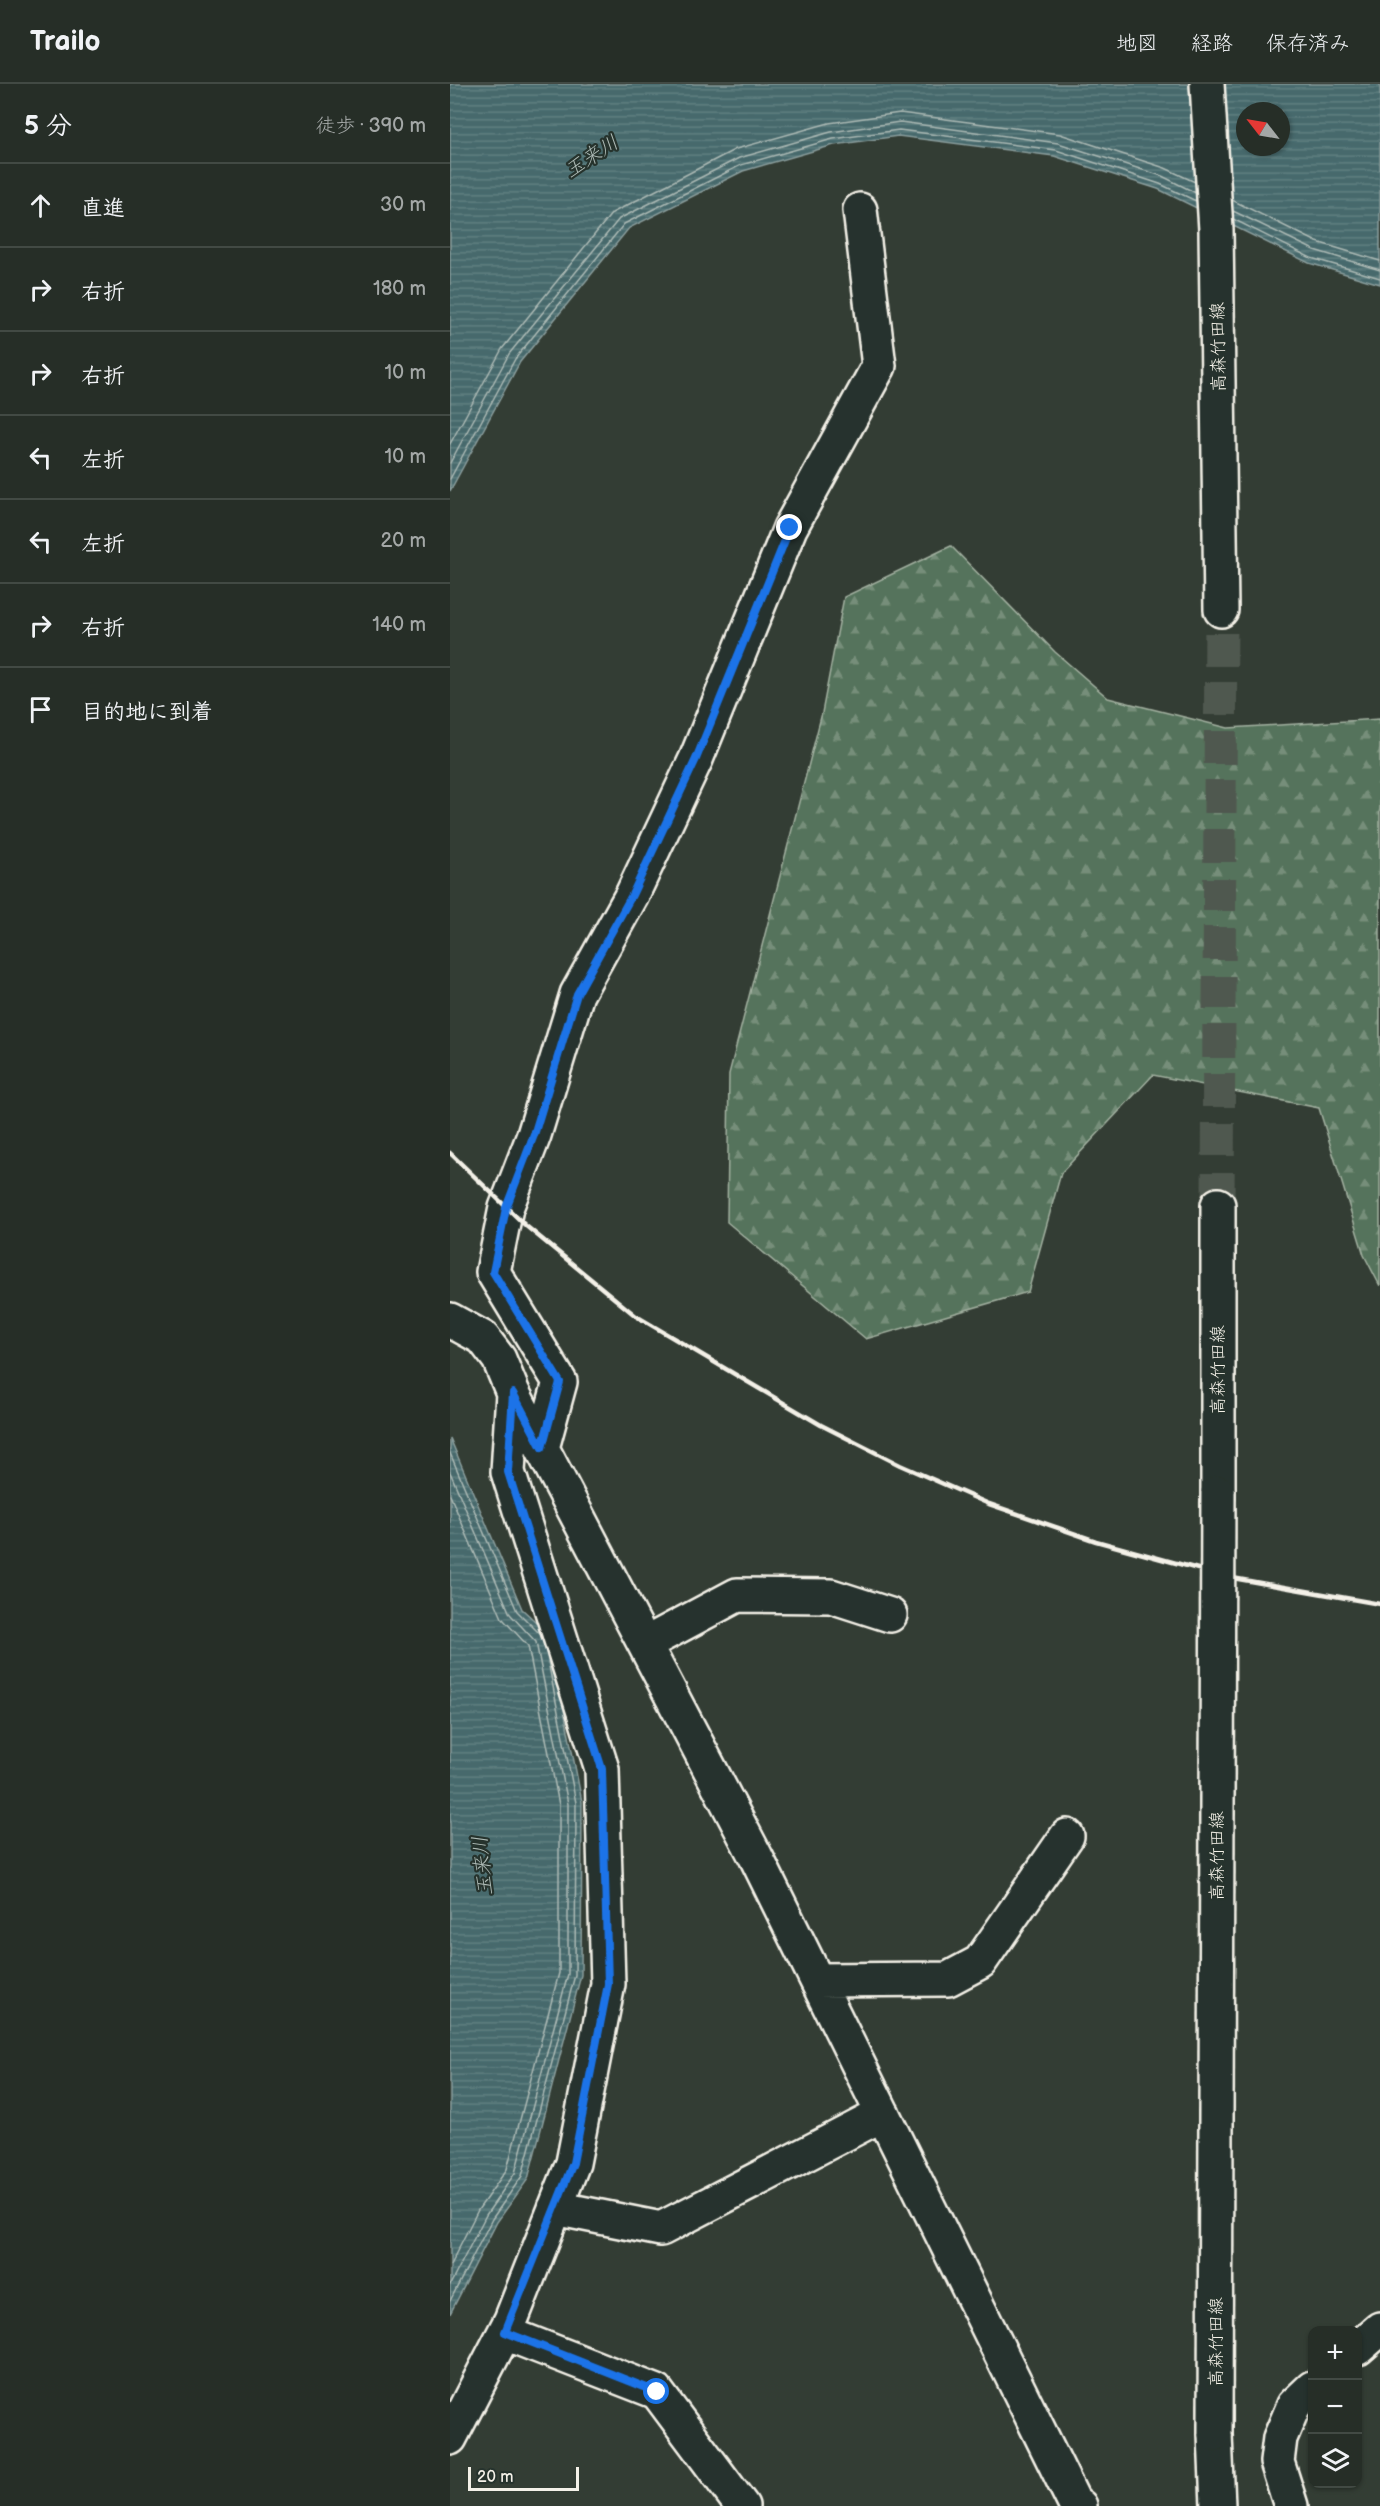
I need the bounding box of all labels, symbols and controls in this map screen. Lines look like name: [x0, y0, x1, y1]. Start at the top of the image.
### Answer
text: Trailo: [30, 25, 101, 58]
text: 地図: [1116, 31, 1158, 56]
text: 経路: [1191, 31, 1233, 56]
text: 保存済み: [1266, 31, 1350, 56]
north arrow: [1236, 102, 1290, 156]
text: 5 分: [24, 111, 72, 142]
text: 徒歩 · 390 m: [315, 114, 426, 138]
water label: 玉来川: [560, 130, 623, 183]
icon: ahead: [24, 189, 57, 222]
text: 30 m: [380, 193, 426, 217]
text: 直進: [81, 195, 125, 222]
icon: right: [24, 273, 57, 306]
text: 180 m: [373, 277, 426, 301]
text: 右折: [81, 279, 125, 306]
street label: 高森竹田線: [1207, 302, 1230, 392]
icon: right: [24, 357, 57, 390]
text: 10 m: [385, 361, 426, 385]
text: 右折: [81, 363, 125, 390]
icon: left: [24, 441, 57, 474]
text: 10 m: [385, 445, 426, 469]
text: 左折: [81, 447, 125, 474]
route end: [776, 514, 802, 540]
icon: left: [24, 525, 57, 558]
text: 20 m: [381, 529, 426, 553]
text: 左折: [81, 531, 125, 558]
icon: right: [24, 609, 57, 642]
text: 140 m: [372, 613, 426, 637]
text: 右折: [81, 615, 125, 642]
icon: arrive: [24, 693, 57, 726]
text: 目的地に到着: [81, 699, 213, 726]
street label: 高森竹田線: [1208, 1325, 1229, 1415]
street label: 高森竹田線: [1207, 1811, 1228, 1901]
water label: 玉来川: [468, 1835, 498, 1897]
street label: 高森竹田線: [1206, 2297, 1227, 2387]
map controls: [1308, 2326, 1362, 2488]
button: +: [1308, 2326, 1362, 2380]
route start: [643, 2378, 669, 2404]
button: −: [1308, 2380, 1362, 2434]
button: layers: [1308, 2434, 1362, 2488]
scale bar: [468, 2464, 579, 2492]
text: 20 m: [477, 2468, 513, 2487]

